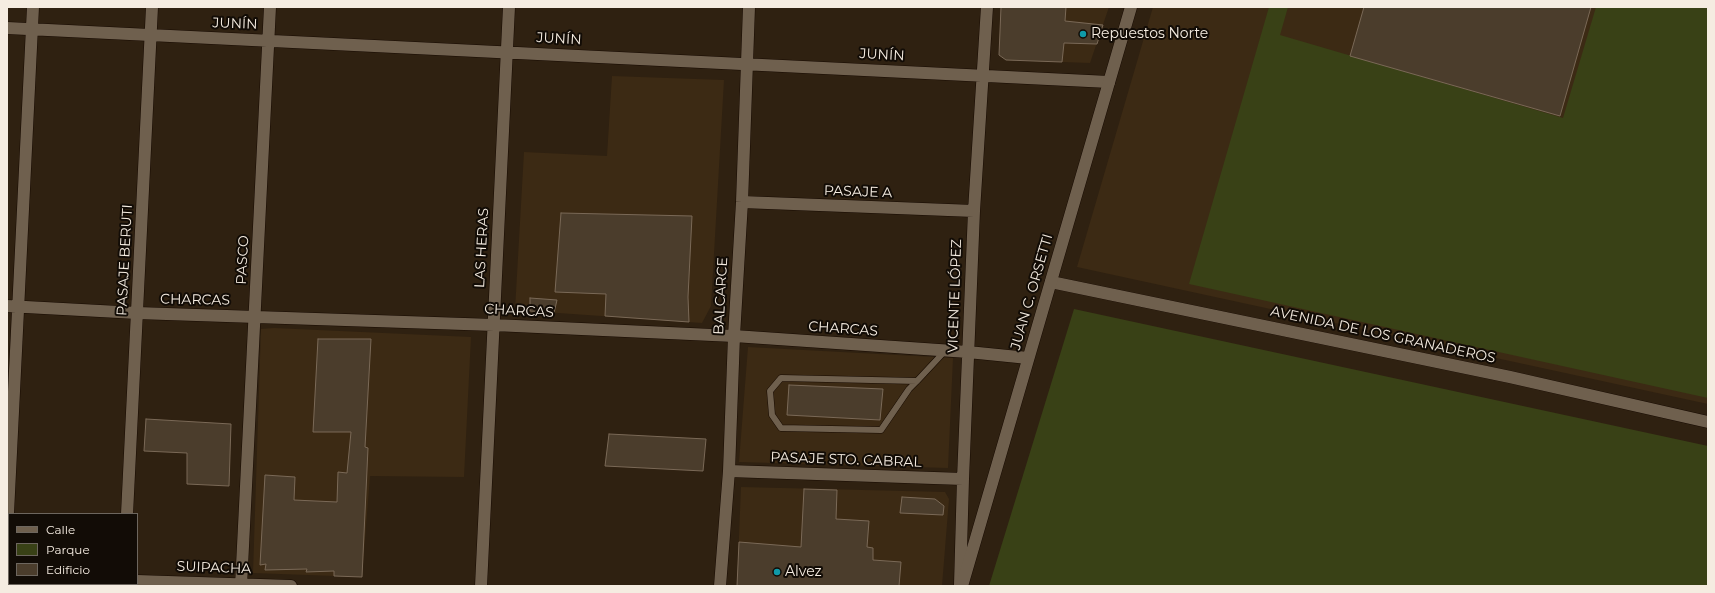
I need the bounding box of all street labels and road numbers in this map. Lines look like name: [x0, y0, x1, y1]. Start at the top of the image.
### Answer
street label: JUNÍN: [212, 15, 258, 33]
street label: JUNÍN: [536, 29, 582, 49]
street label: JUNÍN: [859, 45, 905, 65]
street label: PASAJE A: [824, 182, 892, 202]
street label: PASAJE BERUTI: [114, 204, 136, 316]
street label: LAS HERAS: [472, 208, 492, 288]
street label: JUAN C. ORSETTI: [1007, 232, 1057, 352]
street label: PASCO: [233, 235, 253, 285]
street label: VICENTE LÓPEZ: [945, 239, 965, 353]
street label: BALCARCE: [711, 257, 731, 335]
street label: CHARCAS: [160, 291, 230, 309]
street label: CHARCAS: [484, 301, 554, 321]
street label: AVENIDA DE LOS GRANADEROS: [1269, 303, 1497, 367]
street label: CHARCAS: [808, 318, 878, 340]
street label: PASAJE STO. CABRAL: [770, 449, 922, 471]
street label: SUIPACHA: [176, 558, 252, 578]

